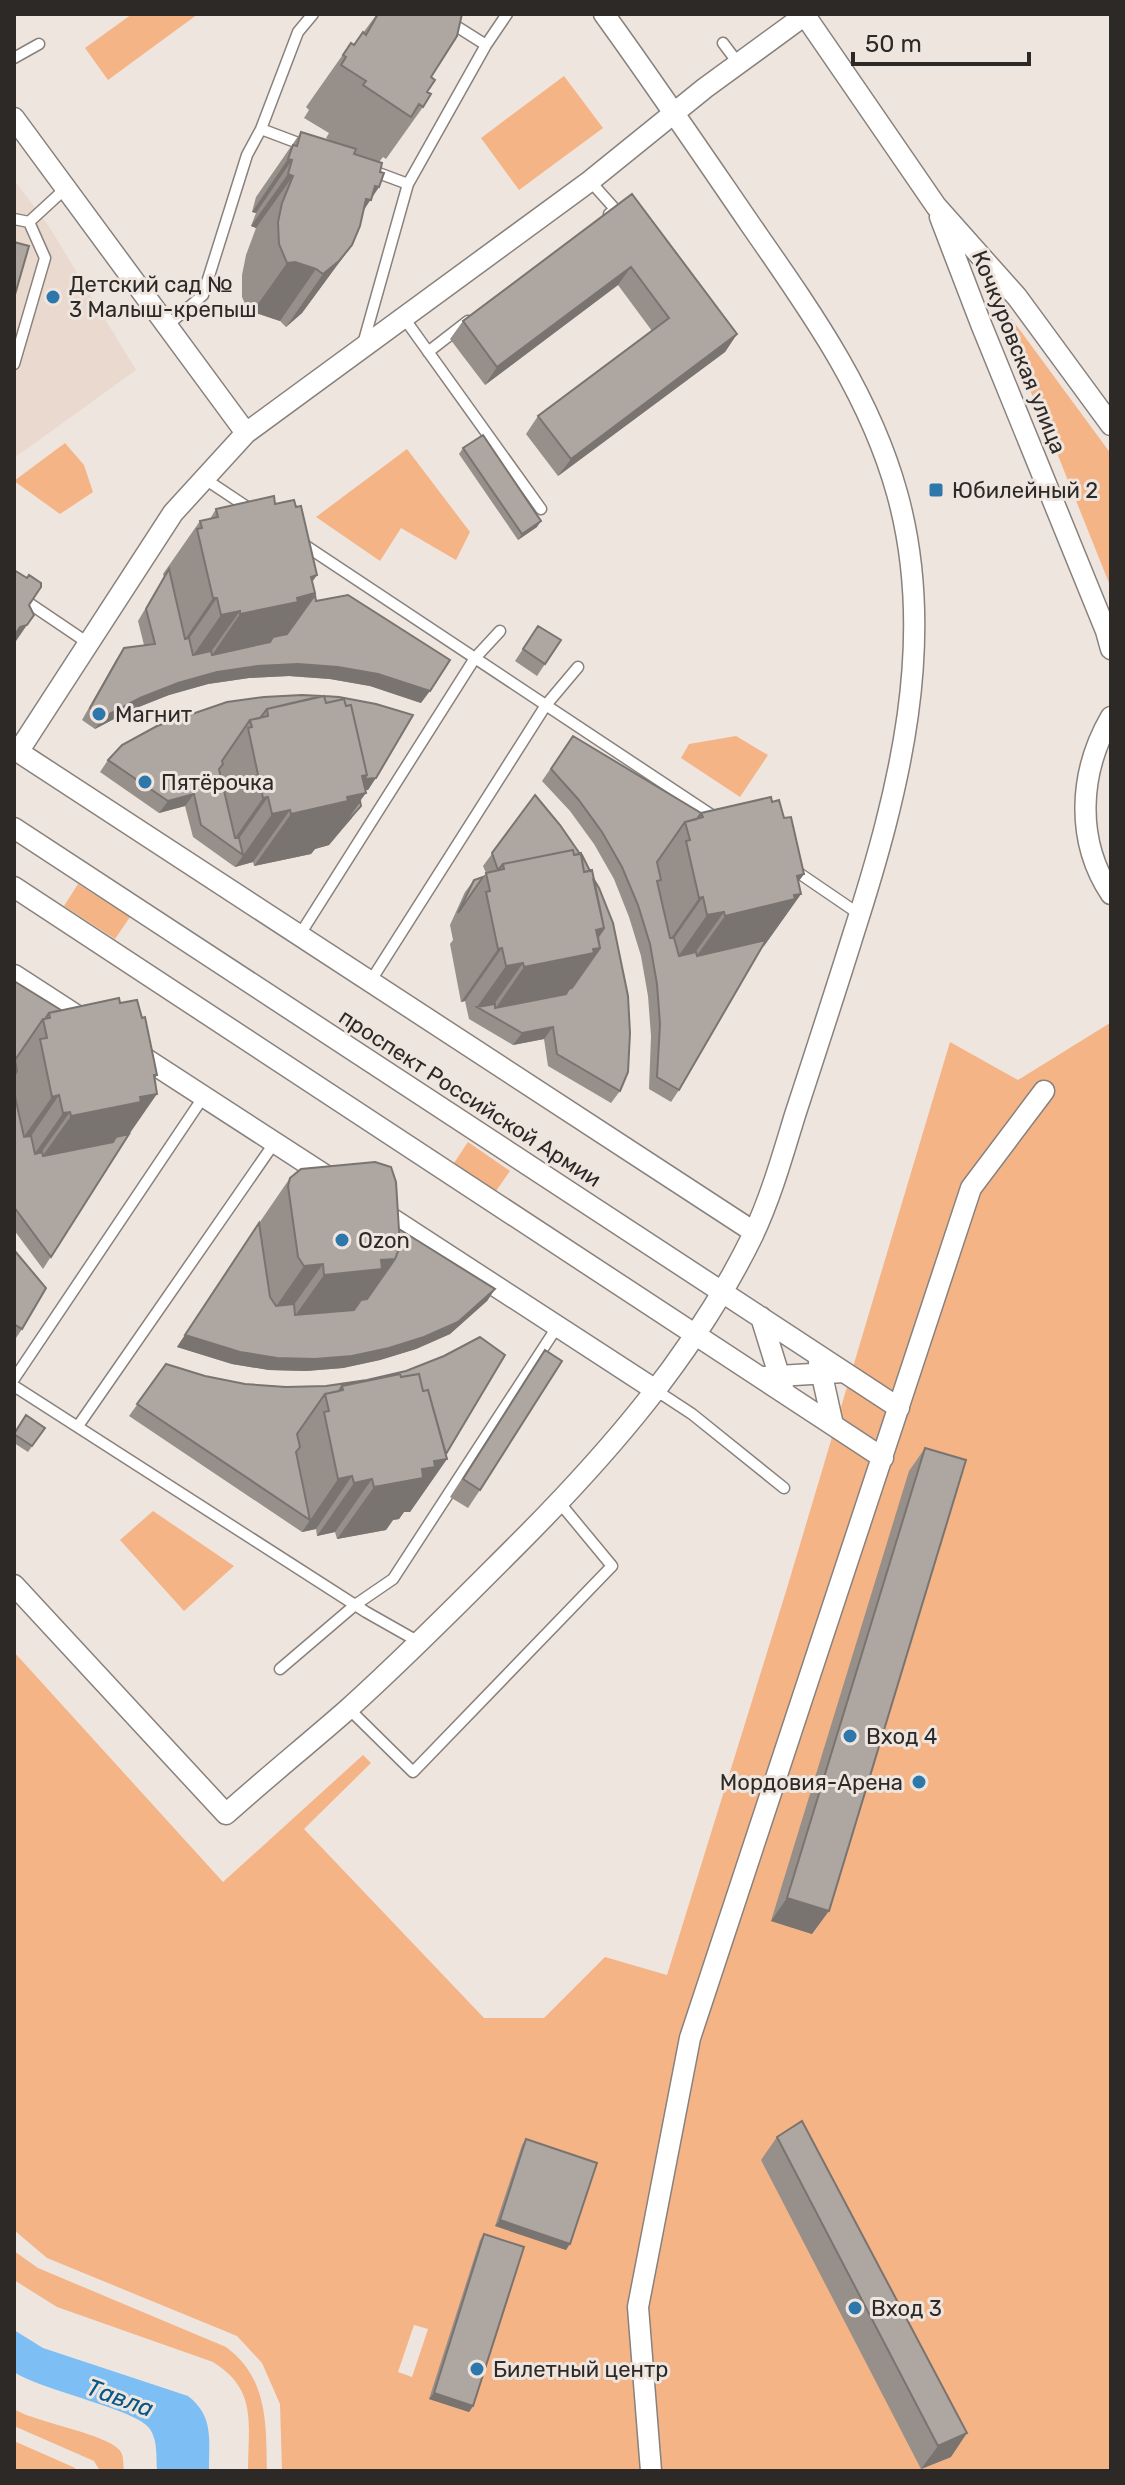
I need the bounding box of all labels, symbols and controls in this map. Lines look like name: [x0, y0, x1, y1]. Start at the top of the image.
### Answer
scale bar: [853, 16, 1029, 66]
text: 50 m: [865, 30, 922, 58]
street label: Кочкуровская улица: [966, 246, 1072, 458]
place label: Детский сад № 3 Малыш-крепыш: [69, 271, 257, 323]
marker: Детский сад № 3 Малыш-крепыш: [44, 288, 62, 306]
place label: Юбилейный 2: [952, 477, 1098, 504]
marker: Юбилейный 2: [927, 481, 945, 499]
place label: Магнит: [115, 701, 192, 728]
marker: Магнит: [90, 705, 108, 723]
place label: Пятёрочка: [161, 769, 274, 796]
marker: Пятёрочка: [136, 773, 154, 791]
street label: проспект Российской Армии: [334, 1003, 606, 1193]
place label: Ozon: [358, 1227, 410, 1254]
marker: Ozon: [333, 1231, 351, 1249]
place label: Вход 4: [866, 1723, 937, 1750]
marker: Вход 4: [841, 1727, 859, 1745]
place label: Мордовия-Арена: [720, 1769, 903, 1796]
marker: Мордовия-Арена: [910, 1773, 928, 1791]
place label: Вход 3: [871, 2295, 942, 2322]
marker: Вход 3: [846, 2299, 864, 2317]
place label: Билетный центр: [493, 2356, 668, 2383]
marker: Билетный центр: [468, 2360, 486, 2378]
water label: Тавла: [83, 2373, 157, 2423]

